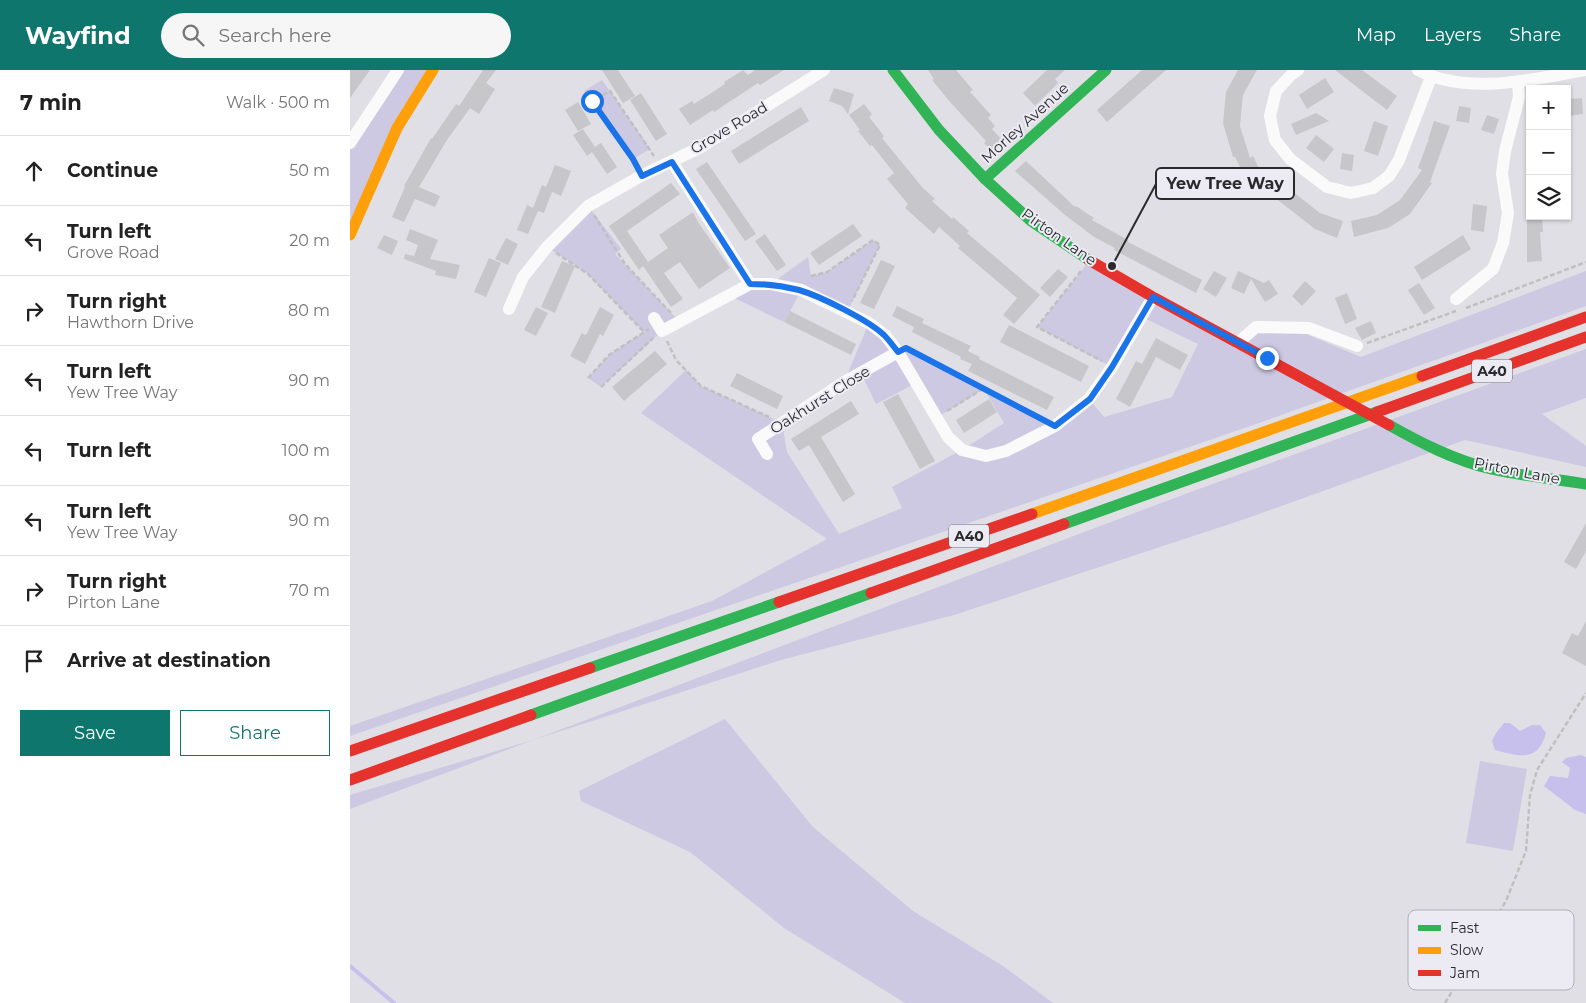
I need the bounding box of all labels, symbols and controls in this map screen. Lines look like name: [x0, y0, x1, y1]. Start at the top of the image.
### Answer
search box: [161, 13, 511, 58]
text: Wayfind: [25, 21, 131, 50]
icon: search: [179, 21, 207, 49]
text: Search here: [219, 24, 332, 47]
text: Map: [1356, 24, 1396, 46]
text: Layers: [1424, 24, 1481, 46]
text: Share: [1509, 24, 1561, 46]
street label: Morley Avenue: [977, 78, 1072, 167]
map controls: [1526, 85, 1571, 220]
button: +: [1526, 85, 1571, 130]
text: 7 min: [20, 90, 82, 115]
route start: [581, 90, 604, 113]
text: Walk · 500 m: [226, 93, 330, 112]
street label: Grove Road: [687, 97, 771, 158]
button: −: [1526, 130, 1571, 175]
icon: ahead: [20, 157, 48, 185]
text: Continue: [67, 159, 158, 182]
text: 50 m: [289, 161, 330, 180]
callout: Yew Tree Way: [1156, 168, 1294, 199]
text: Yew Tree Way: [1165, 174, 1284, 193]
button: layers: [1526, 175, 1571, 220]
street label: Pirton Lane: [1018, 204, 1100, 269]
text: Turn left: [67, 220, 152, 243]
icon: left: [20, 227, 48, 255]
text: 20 m: [289, 231, 330, 250]
text: Grove Road: [67, 243, 160, 262]
text: Turn right: [67, 290, 167, 313]
icon: right: [20, 297, 48, 325]
text: 80 m: [288, 301, 330, 320]
text: Hawthorn Drive: [67, 313, 194, 332]
route end: [1256, 347, 1279, 370]
text: Turn left: [67, 360, 152, 383]
road number: A40: [1472, 360, 1512, 382]
street label: Oakhurst Close: [766, 361, 873, 438]
icon: left: [20, 367, 48, 395]
text: 90 m: [288, 371, 330, 390]
text: Yew Tree Way: [67, 383, 177, 402]
icon: left: [20, 437, 48, 465]
text: Turn left: [67, 439, 152, 462]
text: 100 m: [282, 441, 330, 460]
street label: Pirton Lane: [1472, 453, 1562, 488]
text: Turn left: [67, 500, 152, 523]
icon: left: [20, 507, 48, 535]
text: 90 m: [288, 511, 330, 530]
text: Yew Tree Way: [67, 523, 177, 542]
road number: A40: [949, 524, 989, 548]
text: Turn right: [67, 570, 167, 593]
icon: right: [20, 577, 48, 605]
text: 70 m: [289, 581, 330, 600]
text: Pirton Lane: [67, 593, 160, 612]
icon: arrive: [20, 647, 48, 675]
text: Arrive at destination: [67, 649, 271, 672]
button: Save: [20, 710, 170, 756]
button: Share: [180, 710, 330, 756]
legend: [1408, 910, 1574, 990]
text: Fast: [1450, 919, 1480, 937]
text: Slow: [1450, 941, 1484, 959]
text: Jam: [1449, 964, 1480, 982]

